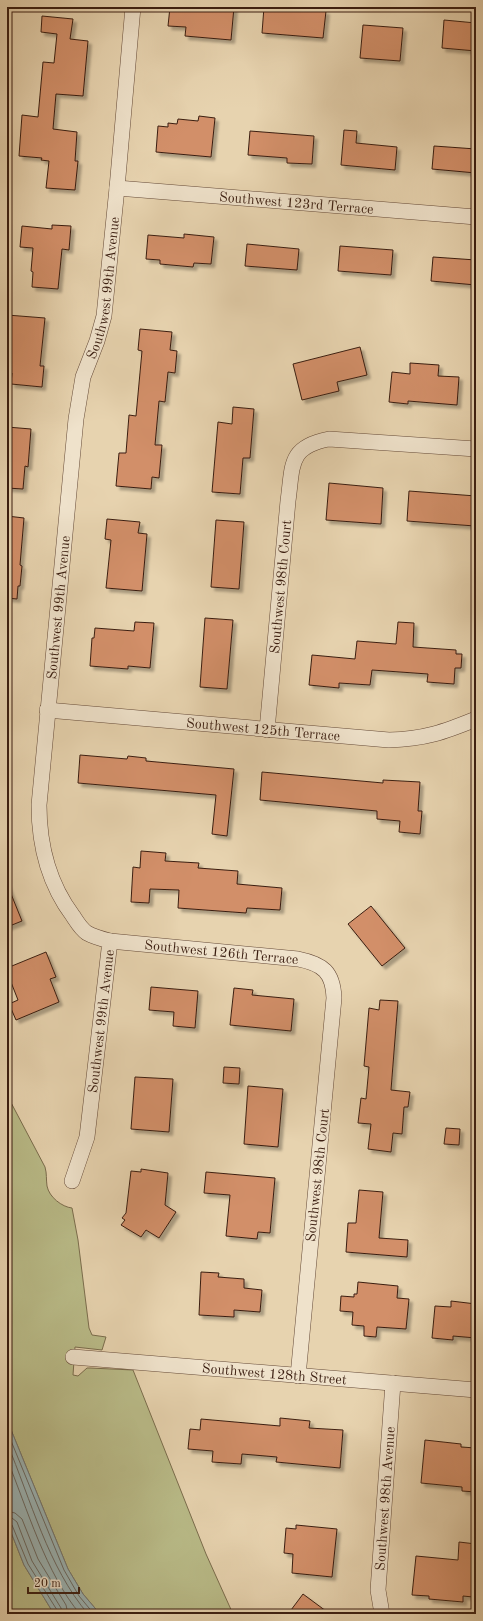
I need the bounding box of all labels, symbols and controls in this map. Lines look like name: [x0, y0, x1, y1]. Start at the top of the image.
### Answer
street label: Southwest 123rd Terrace: [218, 190, 374, 217]
street label: Southwest 99th Avenue: [85, 216, 122, 361]
street label: Southwest 98th Court: [268, 519, 294, 654]
street label: Southwest 99th Avenue: [45, 535, 73, 680]
street label: Southwest 125th Terrace: [186, 716, 341, 744]
street label: Southwest 126th Terrace: [144, 938, 299, 967]
street label: Southwest 99th Avenue: [86, 949, 117, 1094]
street label: Southwest 98th Court: [304, 1108, 332, 1243]
street label: Southwest 128th Street: [201, 1362, 347, 1387]
street label: Southwest 98th Avenue: [373, 1426, 398, 1571]
scale bar: [28, 1569, 79, 1595]
text: 20 m: [34, 1578, 61, 1590]

